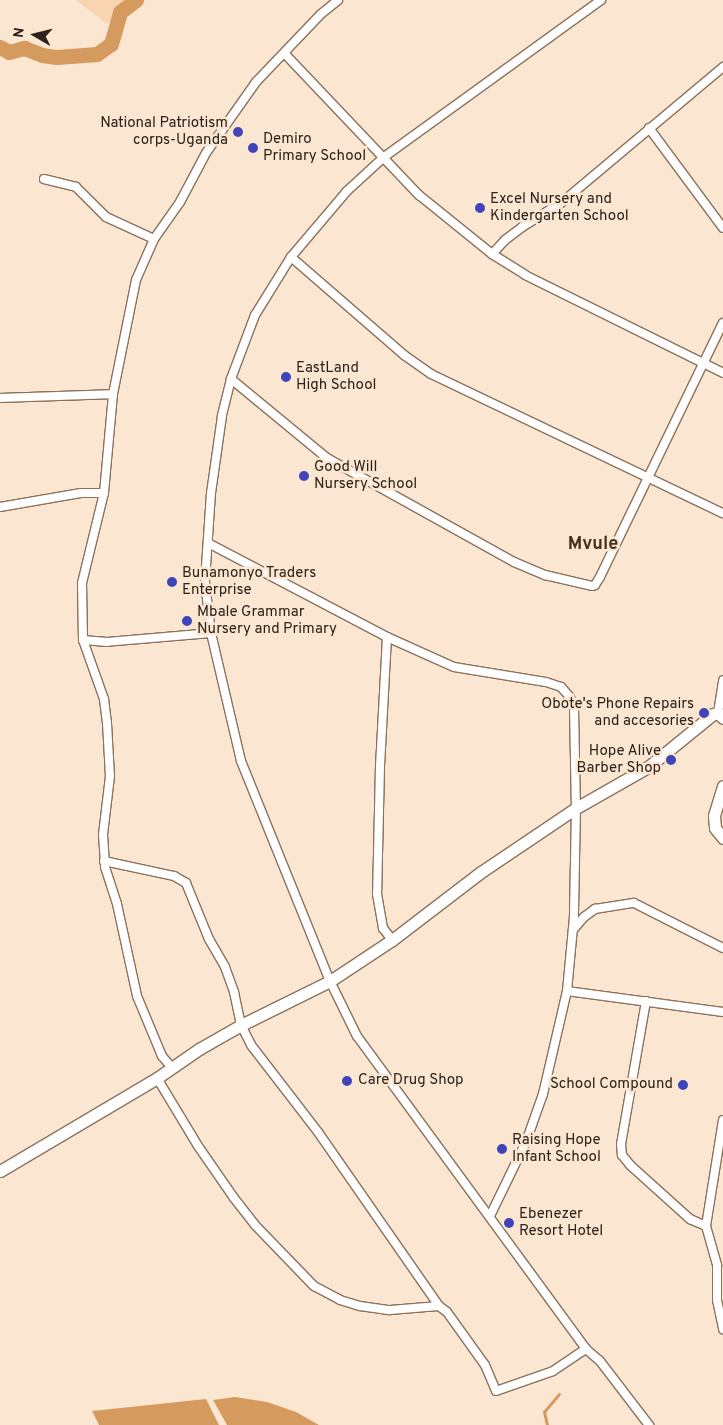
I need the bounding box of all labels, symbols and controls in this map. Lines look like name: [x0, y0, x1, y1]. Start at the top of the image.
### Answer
north arrow: [10, 10, 60, 60]
text: N: [11, 27, 29, 39]
place label: National Patriotism corps-Uganda: [100, 114, 228, 149]
marker: National Patriotism corps-Uganda: [232, 126, 244, 138]
place label: Demiro Primary School: [263, 130, 366, 165]
marker: Demiro Primary School: [247, 142, 259, 154]
place label: Excel Nursery and Kindergarten School: [490, 190, 629, 225]
marker: Excel Nursery and Kindergarten School: [474, 202, 486, 214]
place label: EastLand High School: [296, 359, 377, 394]
marker: EastLand High School: [280, 371, 292, 383]
place label: Good Will Nursery School: [314, 458, 417, 493]
marker: Good Will Nursery School: [298, 470, 310, 482]
district label: Mvule: [568, 534, 618, 556]
place label: Bunamonyo Traders Enterprise: [182, 564, 317, 599]
marker: Bunamonyo Traders Enterprise: [166, 576, 178, 588]
place label: Mbale Grammar Nursery and Primary: [197, 603, 337, 638]
marker: Mbale Grammar Nursery and Primary: [181, 615, 193, 627]
place label: Obote's Phone Repairs and accesories: [541, 695, 694, 730]
marker: Obote's Phone Repairs and accesories: [698, 707, 710, 719]
place label: Hope Alive Barber Shop: [577, 742, 661, 777]
marker: Hope Alive Barber Shop: [665, 754, 677, 766]
place label: Care Drug Shop: [358, 1072, 464, 1090]
marker: Care Drug Shop: [340, 1074, 354, 1088]
place label: School Compound: [550, 1076, 673, 1094]
marker: School Compound: [677, 1079, 689, 1091]
place label: Raising Hope Infant School: [512, 1131, 601, 1166]
marker: Raising Hope Infant School: [496, 1143, 508, 1155]
place label: Ebenezer Resort Hotel: [519, 1205, 603, 1240]
marker: Ebenezer Resort Hotel: [503, 1217, 515, 1229]

